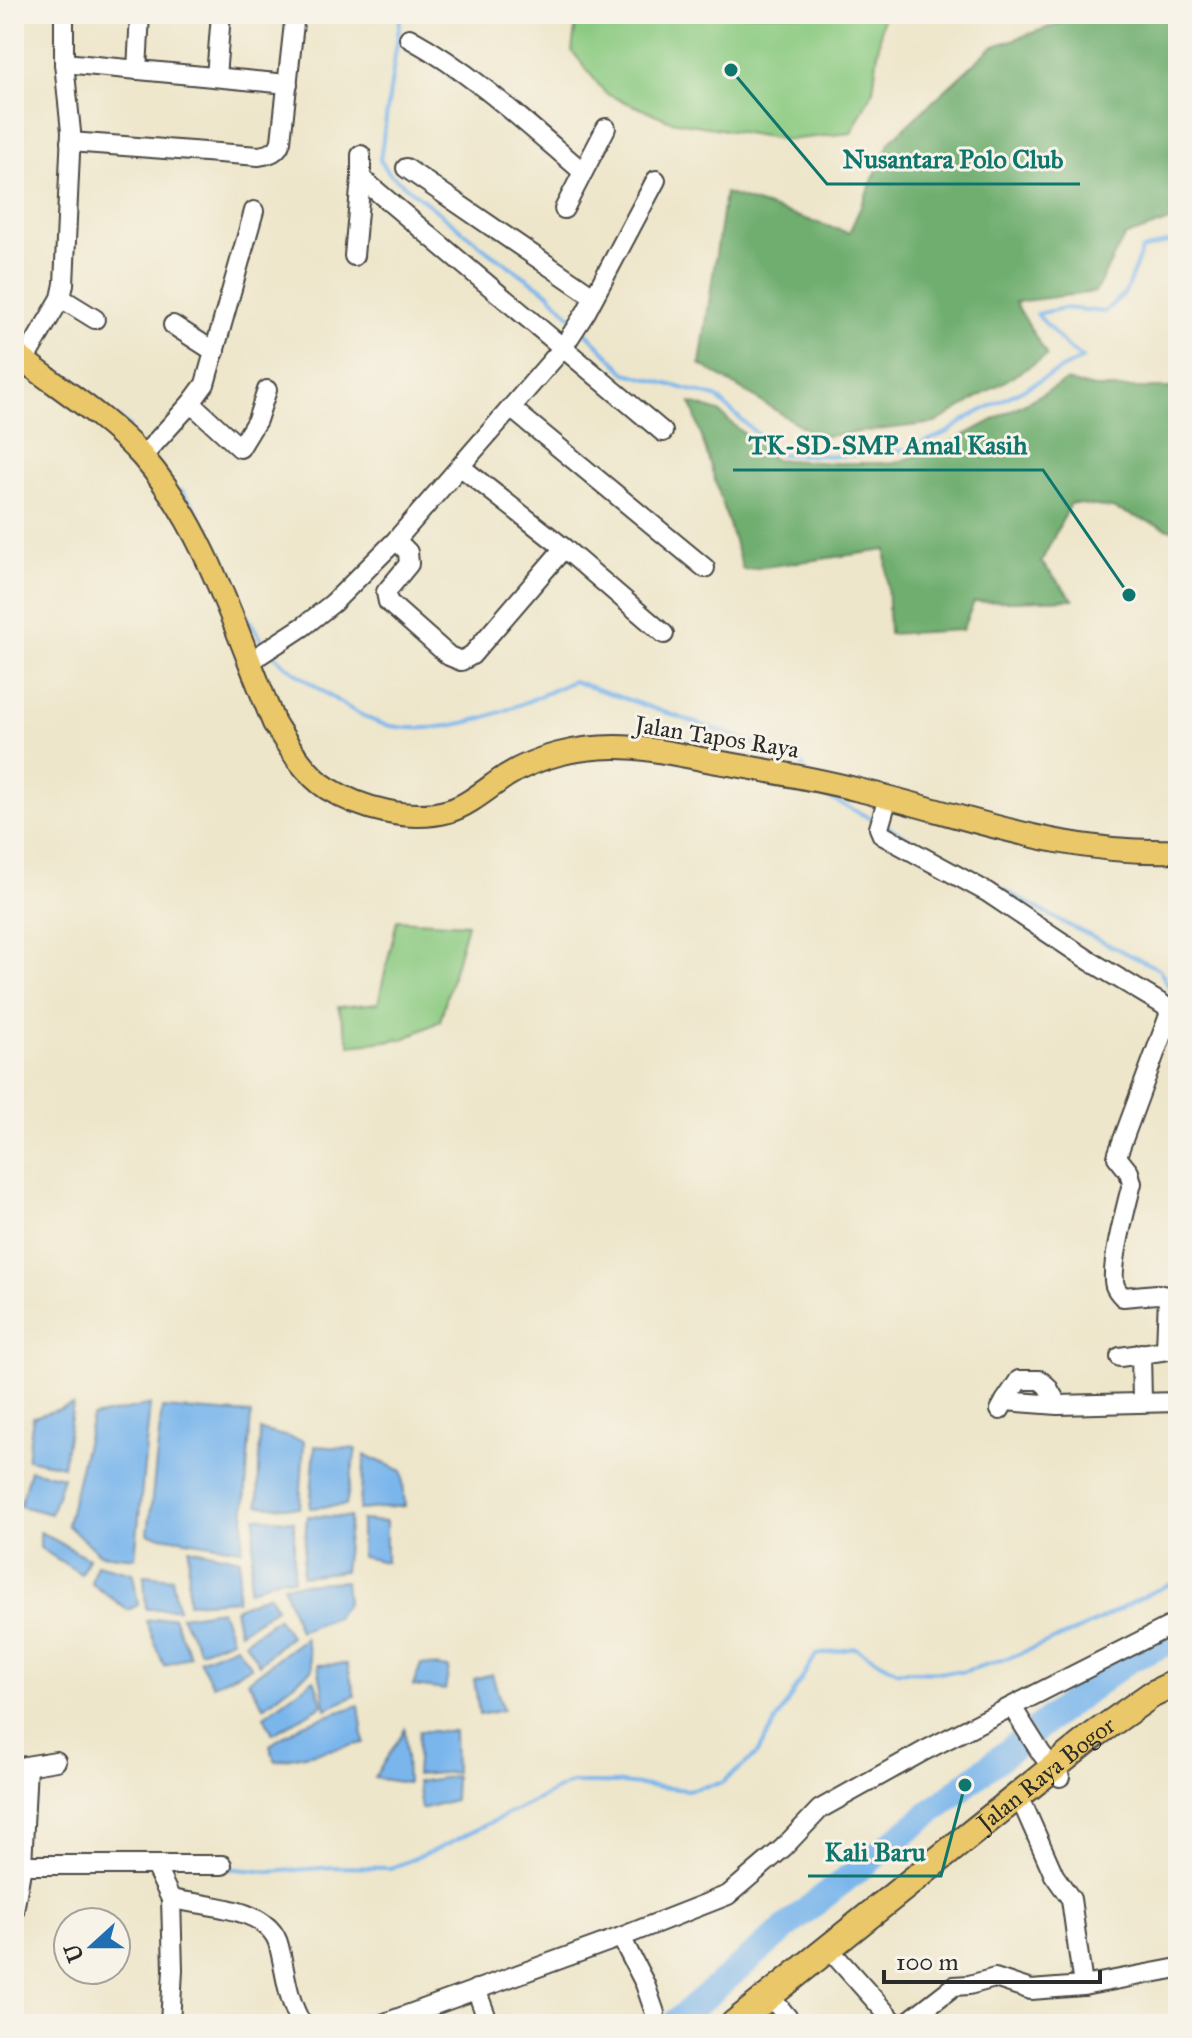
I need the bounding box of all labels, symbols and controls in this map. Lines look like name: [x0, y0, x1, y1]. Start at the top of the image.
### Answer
callout: Nusantara Polo Club: [827, 134, 1080, 184]
text: Nusantara Polo Club: [843, 143, 1064, 175]
callout: TK-SD-SMP Amal Kasih: [733, 420, 1043, 470]
text: TK-SD-SMP Amal Kasih: [748, 429, 1028, 461]
street label: Jalan Tapos Raya: [630, 709, 802, 765]
street label: Jalan Raya Bogor: [969, 1710, 1121, 1840]
callout: Kali Baru: [808, 1826, 941, 1876]
text: Kali Baru: [824, 1836, 926, 1868]
north arrow: [52, 1906, 132, 1986]
scale bar: [884, 1934, 1100, 1984]
text: U: [58, 1939, 90, 1966]
text: 100 m: [896, 1947, 959, 1977]

